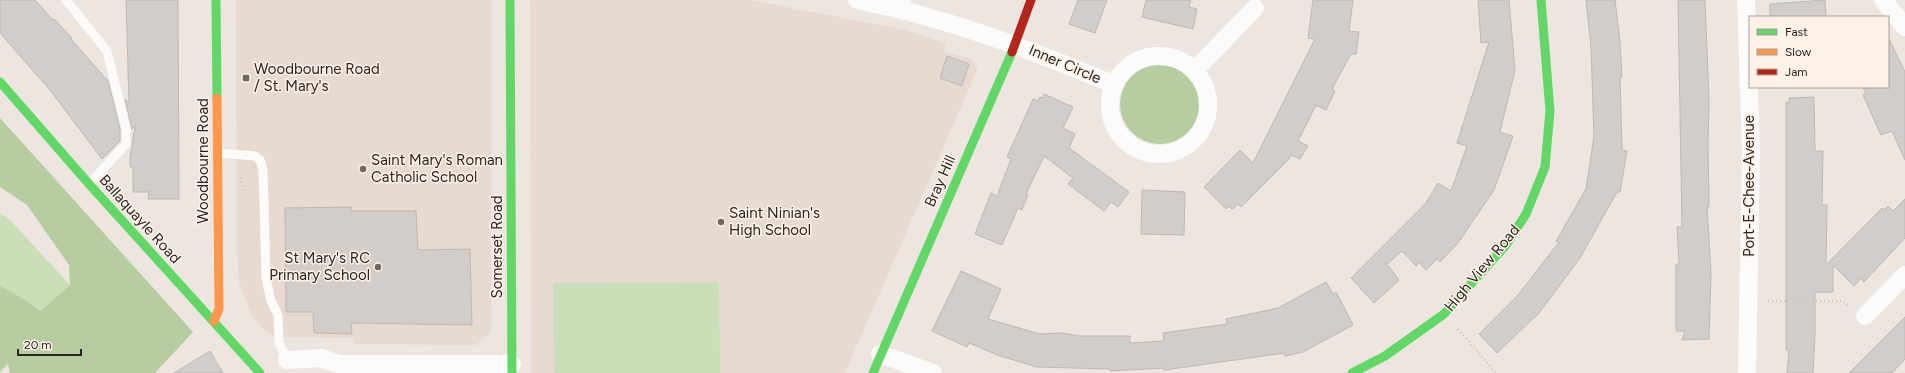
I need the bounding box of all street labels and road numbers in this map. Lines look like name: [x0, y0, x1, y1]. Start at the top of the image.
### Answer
street label: Inner Circle: [1026, 41, 1104, 87]
street label: Woodbourne Road: [194, 98, 212, 224]
street label: Port-E-Chee-Avenue: [1740, 115, 1758, 257]
street label: Bray Hill: [921, 152, 959, 210]
street label: Ballaquayle Road: [95, 171, 185, 267]
street label: Somerset Road: [488, 195, 506, 299]
street label: High View Road: [1441, 221, 1523, 315]

